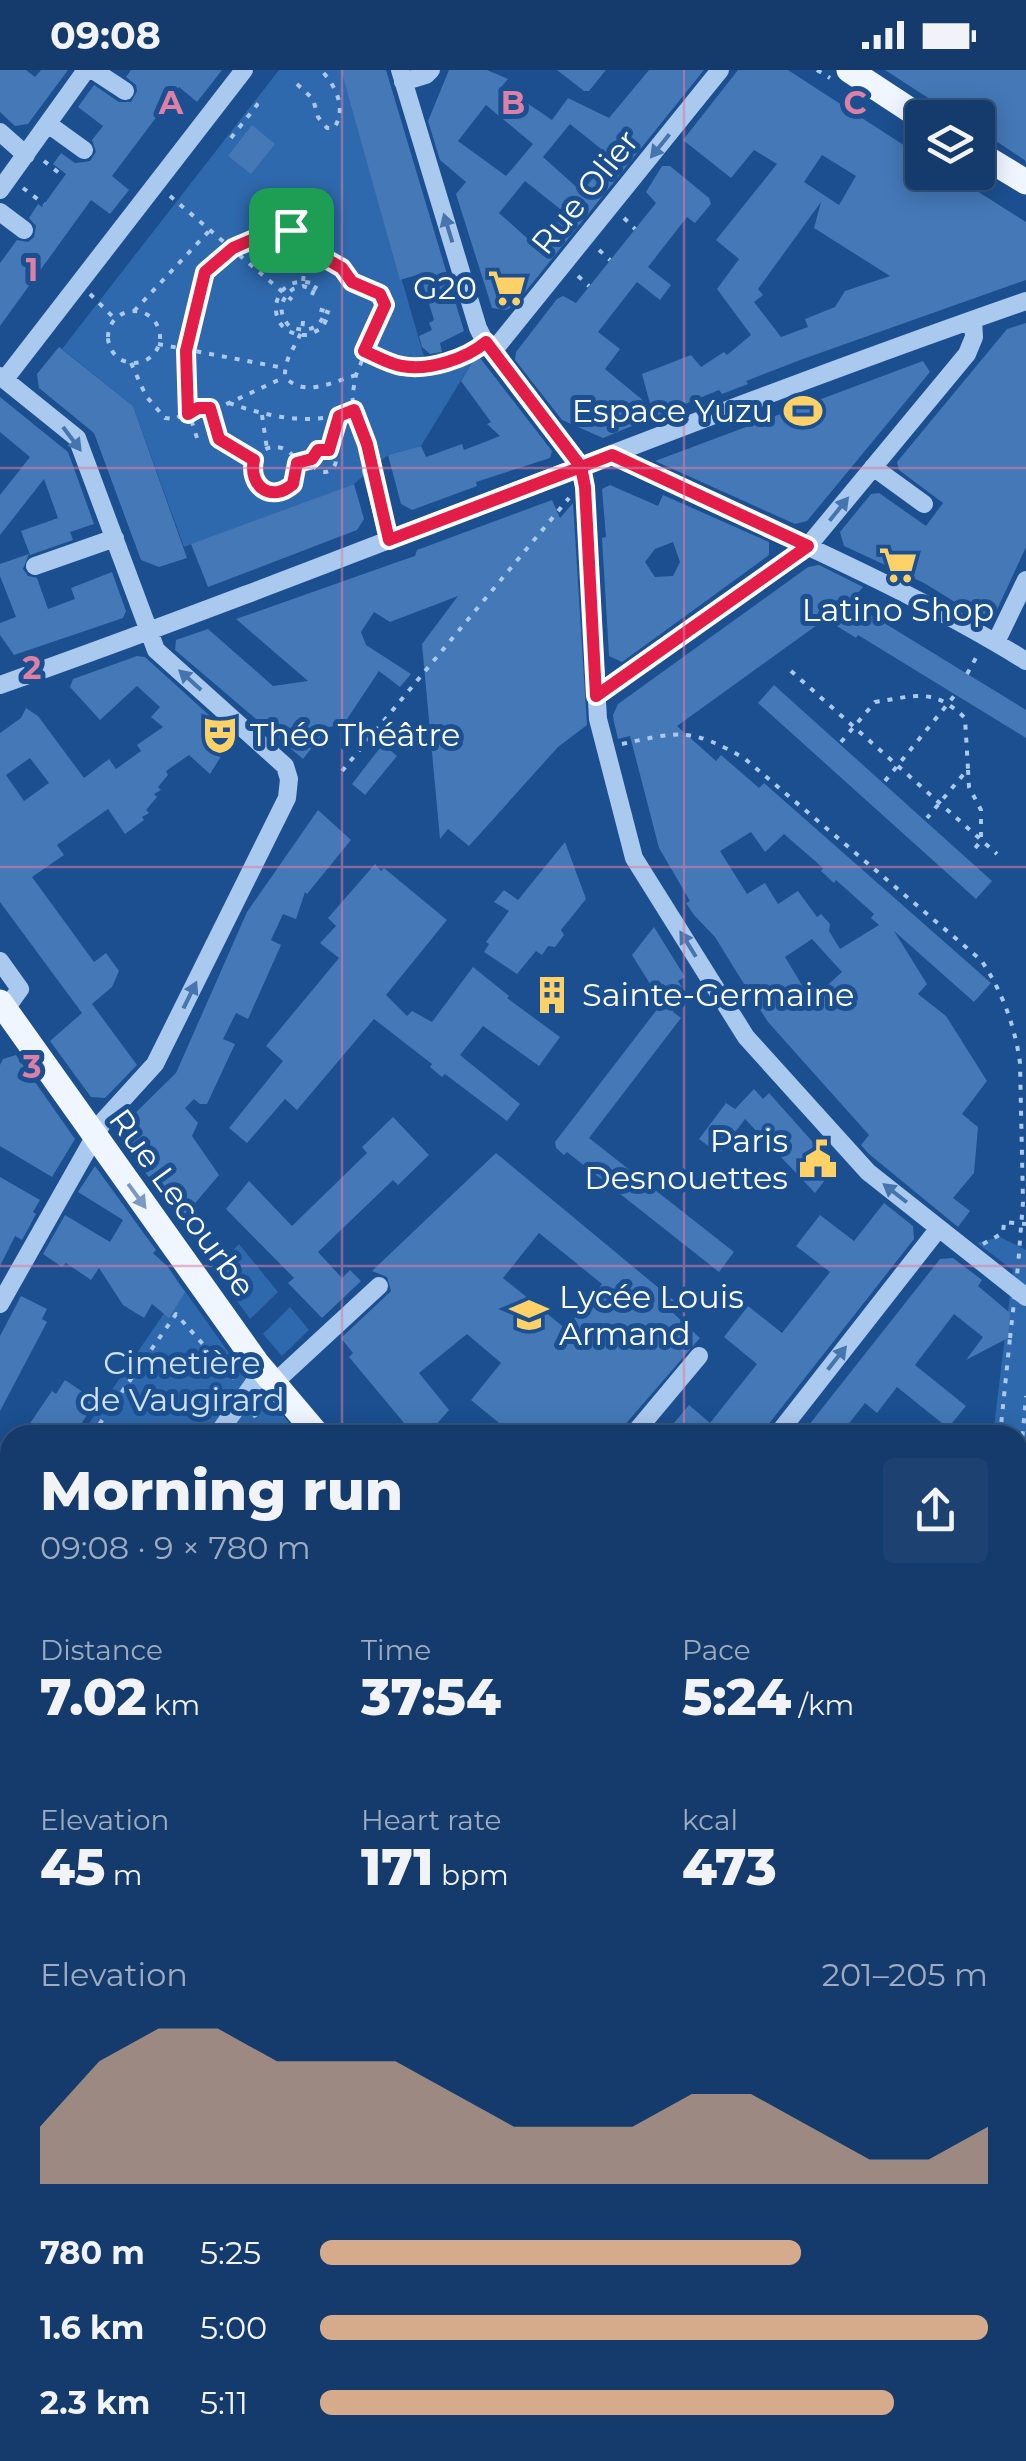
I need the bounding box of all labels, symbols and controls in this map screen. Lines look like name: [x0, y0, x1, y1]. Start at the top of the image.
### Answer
text: 09:08: [50, 12, 161, 59]
text: A: [158, 83, 184, 122]
text: B: [501, 83, 525, 122]
text: C: [843, 83, 867, 122]
map controls: [905, 100, 995, 190]
button: layers: [905, 100, 995, 190]
street label: Rue Olier: [523, 122, 647, 262]
one-way arrow: [649, 133, 670, 159]
pin: [249, 188, 334, 273]
icon: arrive: [264, 203, 319, 258]
one-way arrow: [440, 212, 455, 243]
text: 1: [26, 250, 38, 289]
supermarket icon: G20: [486, 267, 528, 309]
place label: G20: [413, 268, 477, 307]
sports icon: Espace Yuzu: [782, 390, 824, 432]
place label: Espace Yuzu: [572, 391, 773, 430]
one-way arrow: [62, 426, 83, 452]
one-way arrow: [828, 497, 849, 522]
supermarket icon: Latino Shop: [877, 544, 919, 586]
place label: Latino Shop: [802, 590, 994, 629]
text: 2: [23, 648, 41, 687]
one-way arrow: [178, 669, 202, 692]
theatre icon: Théo Théâtre: [199, 714, 241, 756]
place label: Théo Théâtre: [250, 715, 460, 754]
one-way arrow: [680, 930, 698, 958]
building icon: Sainte-Germaine: [531, 974, 573, 1016]
place label: Sainte-Germaine: [582, 975, 854, 1014]
one-way arrow: [181, 980, 198, 1009]
text: 3: [22, 1047, 41, 1086]
street label: Rue Lecourbe: [101, 1101, 264, 1304]
place label: Paris Desnouettes: [584, 1121, 788, 1197]
public building icon: Paris Desnouettes: [797, 1138, 839, 1180]
one-way arrow: [127, 1183, 146, 1209]
one-way arrow: [882, 1183, 907, 1204]
place label: Lycée Louis Armand: [559, 1277, 744, 1353]
school or university icon: Lycée Louis Armand: [508, 1294, 550, 1336]
park label: Cimetière de Vaugirard: [79, 1343, 285, 1419]
one-way arrow: [826, 1346, 847, 1371]
text: Morning run: [40, 1457, 403, 1524]
button: share: [883, 1458, 988, 1563]
text: 09:08 · 9 × 780 m: [40, 1528, 311, 1567]
text: Distance: [40, 1633, 163, 1667]
text: Time: [361, 1633, 431, 1667]
text: Pace: [682, 1633, 751, 1667]
text: 7.02: [40, 1667, 147, 1728]
text: 37:54: [361, 1667, 501, 1728]
text: 5:24: [682, 1667, 791, 1728]
text: km: [147, 1688, 200, 1722]
text: /km: [791, 1688, 854, 1722]
text: Elevation: [40, 1803, 169, 1837]
text: Heart rate: [361, 1803, 502, 1837]
text: kcal: [682, 1803, 738, 1837]
text: 45: [40, 1837, 105, 1898]
text: 171: [361, 1837, 434, 1898]
text: 473: [682, 1837, 777, 1898]
text: m: [105, 1858, 142, 1892]
text: bpm: [434, 1858, 509, 1892]
text: Elevation: [40, 1955, 188, 1994]
text: 201–205 m: [822, 1955, 988, 1994]
text: 780 m: [40, 2233, 145, 2272]
text: 5:25: [200, 2233, 261, 2272]
text: 1.6 km: [40, 2308, 144, 2347]
text: 5:00: [200, 2308, 267, 2347]
text: 2.3 km: [40, 2383, 150, 2422]
text: 5:11: [200, 2383, 248, 2422]

